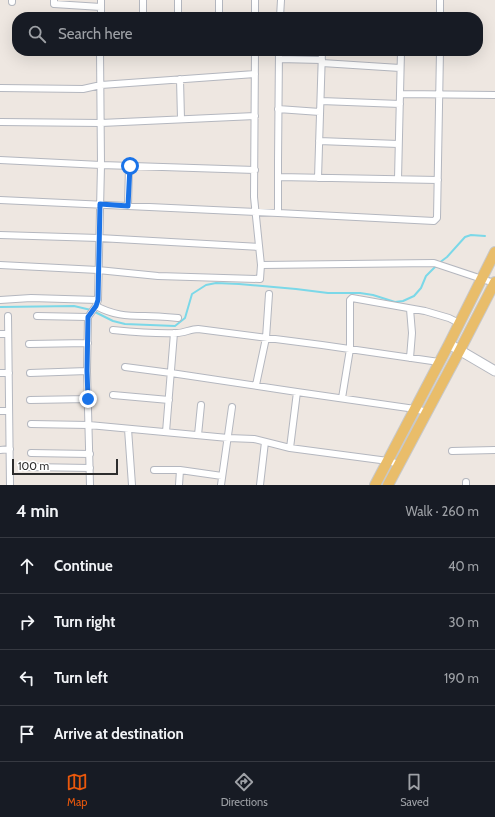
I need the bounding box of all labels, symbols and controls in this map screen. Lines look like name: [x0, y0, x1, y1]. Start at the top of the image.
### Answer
search box: [12, 12, 483, 56]
icon: search: [26, 23, 48, 45]
text: Search here: [58, 25, 133, 43]
route start: [121, 157, 139, 175]
route end: [79, 390, 97, 408]
scale bar: [12, 457, 118, 476]
text: 100 m: [18, 459, 49, 473]
text: 4 min: [16, 501, 59, 521]
text: Walk · 260 m: [406, 503, 479, 519]
icon: ahead: [16, 555, 38, 577]
text: Continue: [54, 557, 113, 575]
text: 40 m: [448, 558, 479, 574]
icon: right: [16, 611, 38, 633]
text: Turn right: [54, 613, 115, 631]
text: 30 m: [449, 614, 479, 630]
icon: left: [16, 667, 38, 689]
text: Turn left: [54, 669, 108, 687]
text: 190 m: [444, 670, 479, 686]
icon: arrive: [16, 723, 38, 745]
text: Arrive at destination: [54, 725, 184, 743]
tab: Map: [66, 771, 88, 809]
tab: Directions: [221, 771, 268, 809]
tab: Saved: [400, 771, 429, 809]

